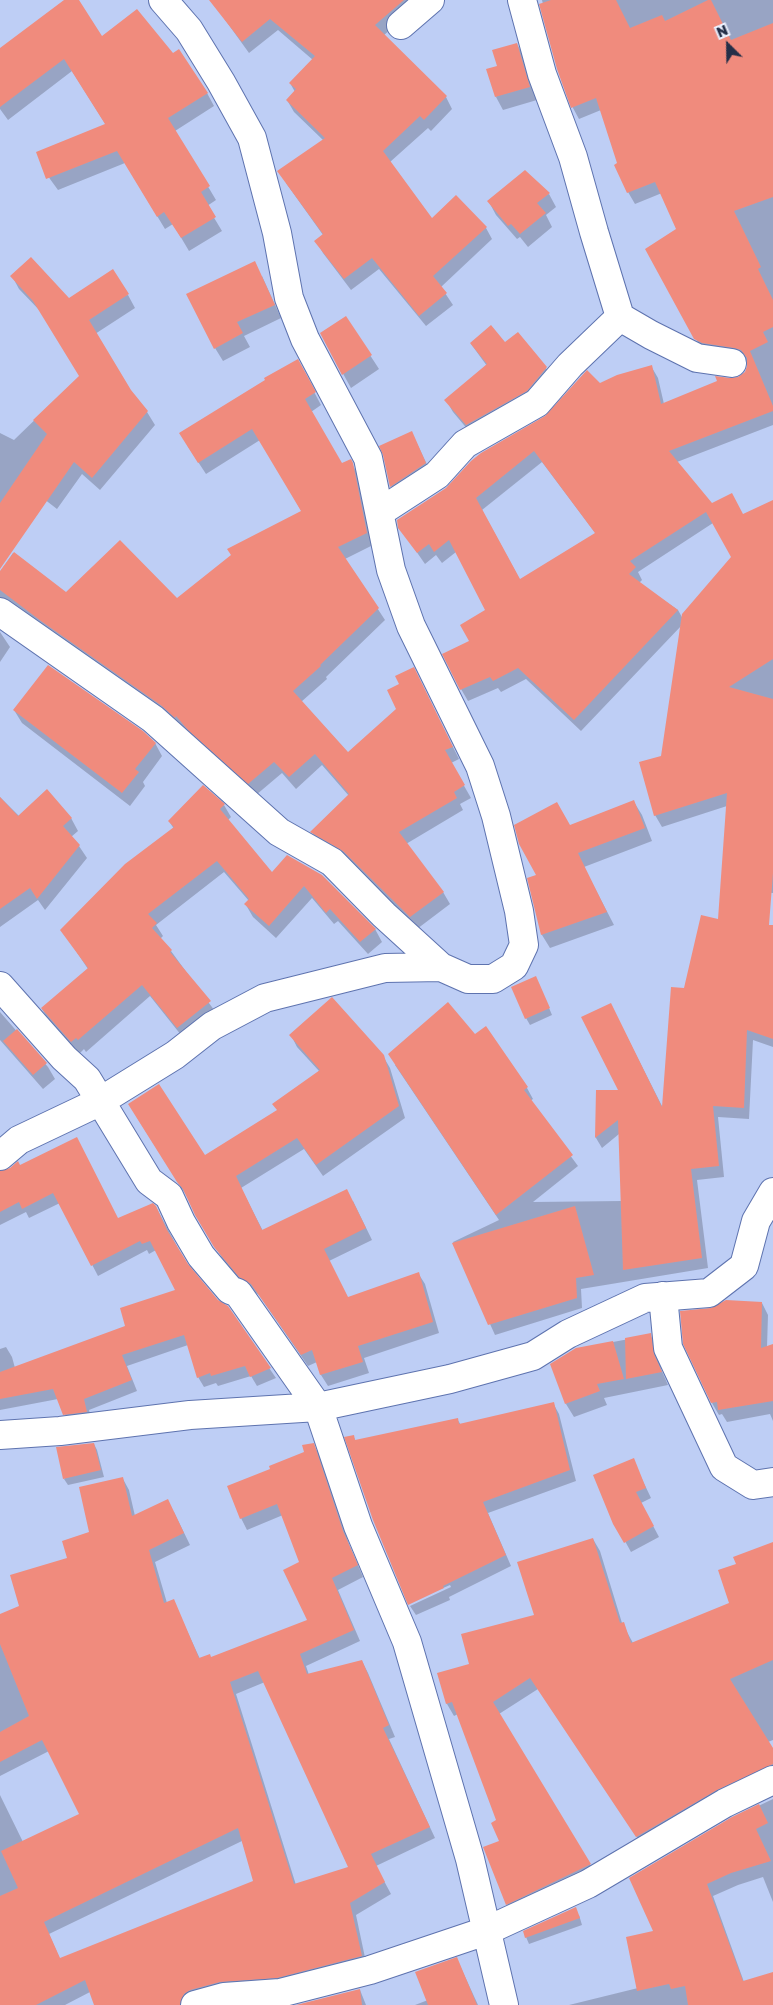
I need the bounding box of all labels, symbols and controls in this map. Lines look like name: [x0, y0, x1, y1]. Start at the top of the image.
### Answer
north arrow: [703, 20, 753, 70]
text: N: [714, 21, 730, 41]

